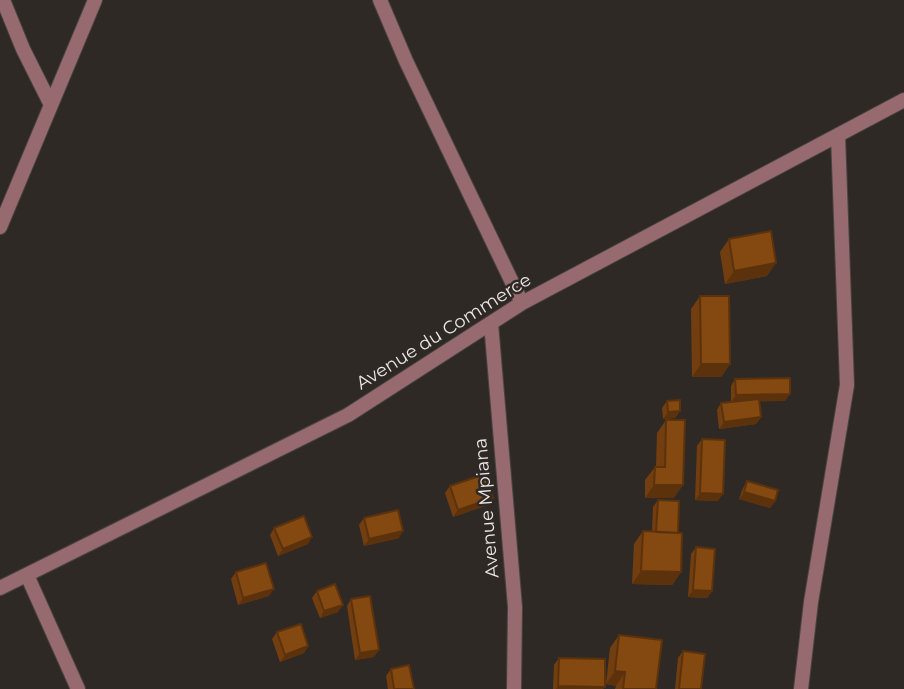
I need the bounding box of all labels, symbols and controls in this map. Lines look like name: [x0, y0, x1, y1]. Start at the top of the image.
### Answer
street label: Avenue du Commerce: [353, 269, 535, 395]
street label: Avenue Mpiana: [470, 437, 504, 579]

